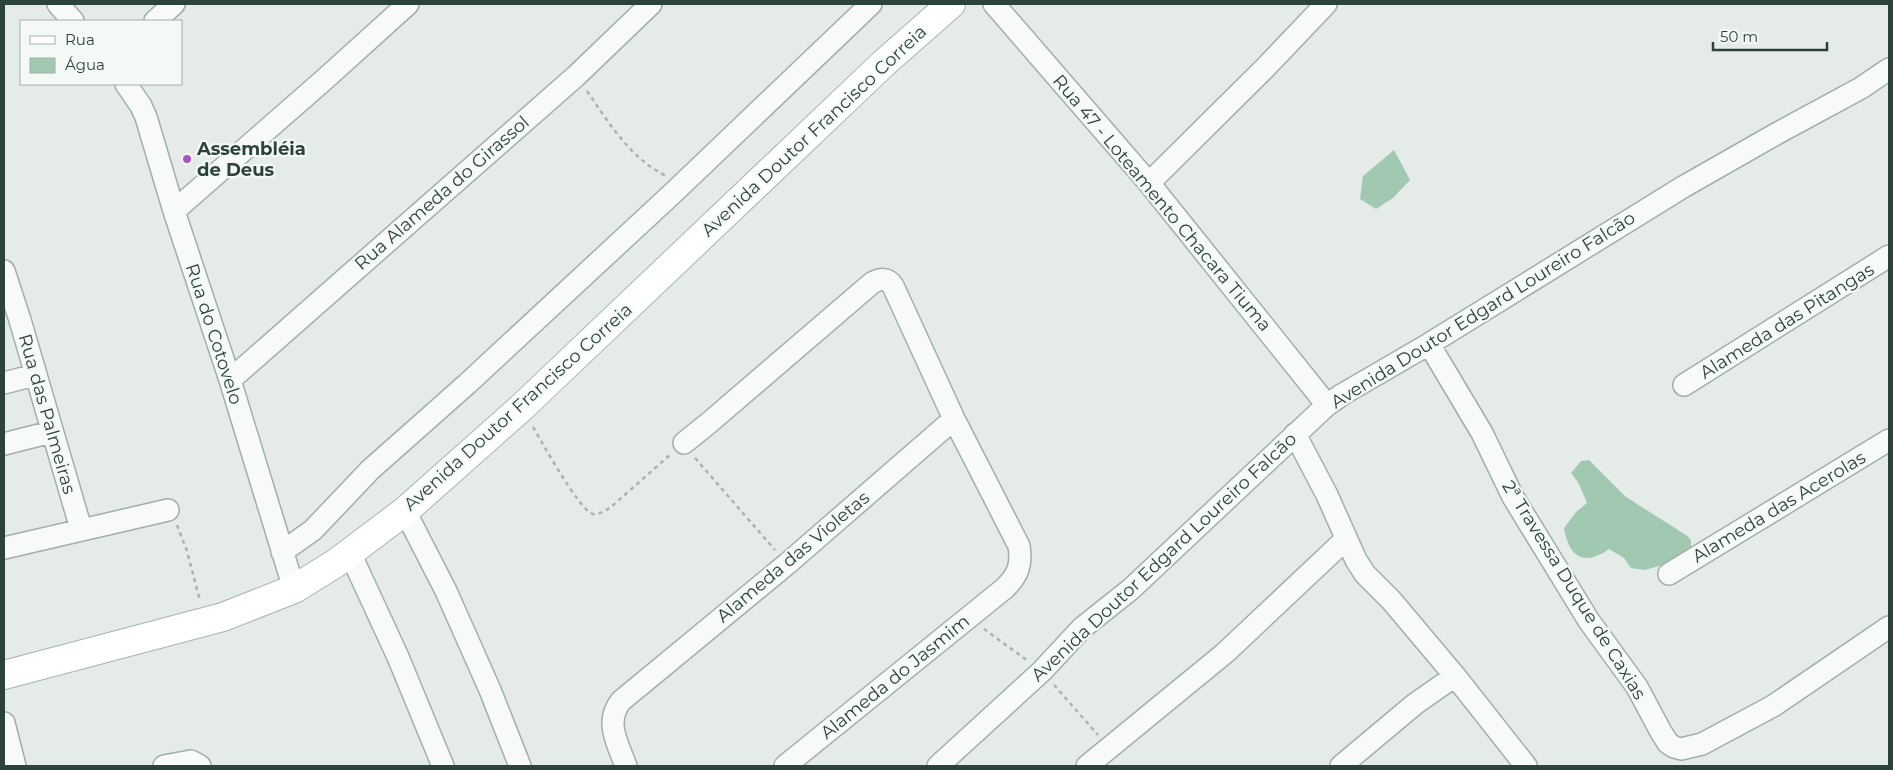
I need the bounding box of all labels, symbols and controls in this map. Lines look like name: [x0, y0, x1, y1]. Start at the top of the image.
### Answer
legend: [20, 20, 182, 85]
scale bar: [1713, 20, 1827, 52]
street label: Avenida Doutor Francisco Correia: [697, 21, 931, 241]
text: 50 m: [1720, 27, 1758, 46]
text: Rua: [65, 30, 95, 49]
text: Água: [65, 55, 105, 74]
street label: Rua 47 - Loteamento Chacara Tiuma: [1048, 70, 1276, 336]
street label: Rua Alameda do Girassol: [350, 111, 534, 275]
place label: Assembléia de Deus: [196, 138, 306, 181]
marker: Assembléia de Deus: [181, 153, 193, 165]
street label: Avenida Doutor Edgard Loureiro Falcão: [1327, 207, 1639, 413]
street label: Alameda das Pitangas: [1696, 258, 1878, 384]
street label: Rua do Cotovelo: [181, 261, 247, 407]
street label: Avenida Doutor Francisco Correia: [399, 298, 637, 516]
street label: Rua das Palmeiras: [14, 331, 80, 497]
street label: Avenida Doutor Edgard Loureiro Falcão: [1027, 428, 1301, 686]
street label: Alameda das Acerolas: [1688, 446, 1870, 568]
street label: 2ª Travessa Duque de Caxias: [1497, 476, 1651, 704]
street label: Alameda das Violetas: [712, 487, 874, 627]
street label: Alameda do Jasmim: [816, 610, 974, 744]

